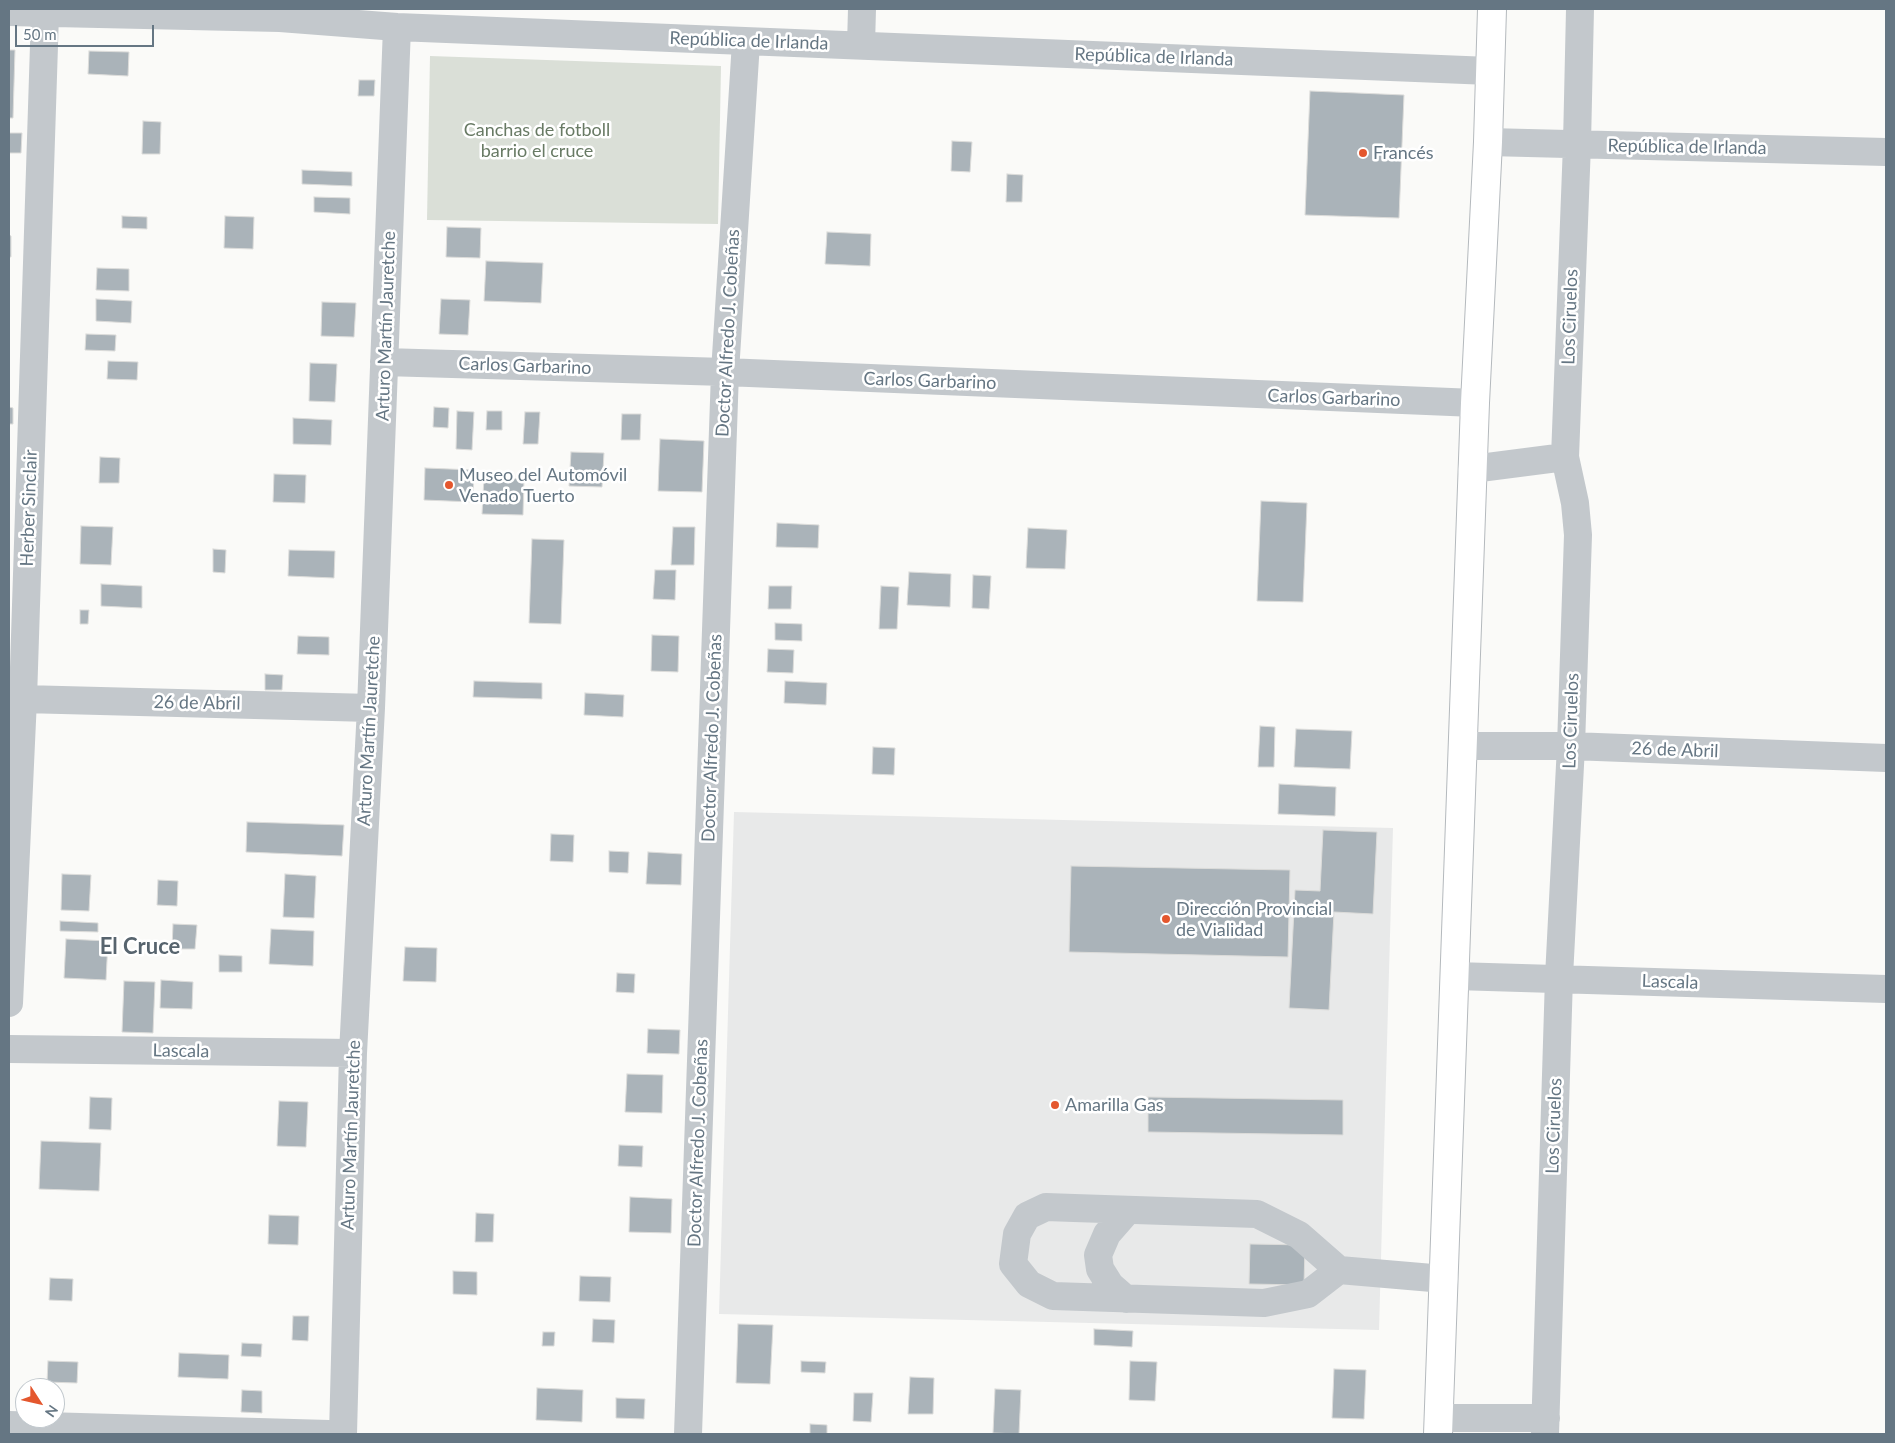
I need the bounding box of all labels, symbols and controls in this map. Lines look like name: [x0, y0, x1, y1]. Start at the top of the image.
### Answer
scale bar: [18, 15, 156, 47]
text: 50 m: [23, 25, 57, 43]
street label: República de Irlanda: [669, 27, 829, 55]
street label: República de Irlanda: [1074, 43, 1234, 71]
park label: Canchas de fotboll barrio el cruce: [464, 119, 610, 162]
street label: República de Irlanda: [1607, 135, 1767, 159]
place label: Francés: [1373, 142, 1434, 164]
marker: Francés: [1357, 147, 1369, 159]
street label: Doctor Alfredo J. Cobeñas: [712, 229, 744, 437]
street label: Arturo Martín Jauretche: [372, 231, 400, 421]
street label: Los Ciruelos: [1558, 269, 1582, 365]
street label: Carlos Garbarino: [458, 353, 592, 379]
street label: Carlos Garbarino: [863, 368, 997, 394]
street label: Carlos Garbarino: [1267, 385, 1401, 411]
street label: Herber Sinclair: [16, 449, 42, 567]
place label: Museo del Automóvil Venado Tuerto: [459, 464, 627, 506]
marker: Museo del Automóvil Venado Tuerto: [443, 479, 455, 491]
street label: Doctor Alfredo J. Cobeñas: [698, 634, 726, 842]
street label: Arturo Martín Jauretche: [353, 635, 385, 827]
street label: Los Ciruelos: [1559, 673, 1583, 769]
street label: 26 de Abril: [153, 691, 241, 715]
street label: 26 de Abril: [1631, 738, 1719, 762]
place label: Dirección Provincial de Vialidad: [1176, 898, 1332, 941]
marker: Dirección Provincial de Vialidad: [1160, 913, 1172, 925]
district label: El Cruce: [100, 934, 180, 960]
street label: Lascala: [1641, 970, 1699, 994]
street label: Doctor Alfredo J. Cobeñas: [684, 1039, 712, 1247]
street label: Lascala: [152, 1040, 210, 1062]
street label: Arturo Martín Jauretche: [337, 1040, 365, 1230]
street label: Los Ciruelos: [1542, 1078, 1566, 1174]
place label: Amarilla Gas: [1065, 1094, 1164, 1116]
marker: Amarilla Gas: [1049, 1099, 1061, 1111]
north arrow: [15, 1378, 65, 1428]
text: N: [42, 1402, 62, 1421]

